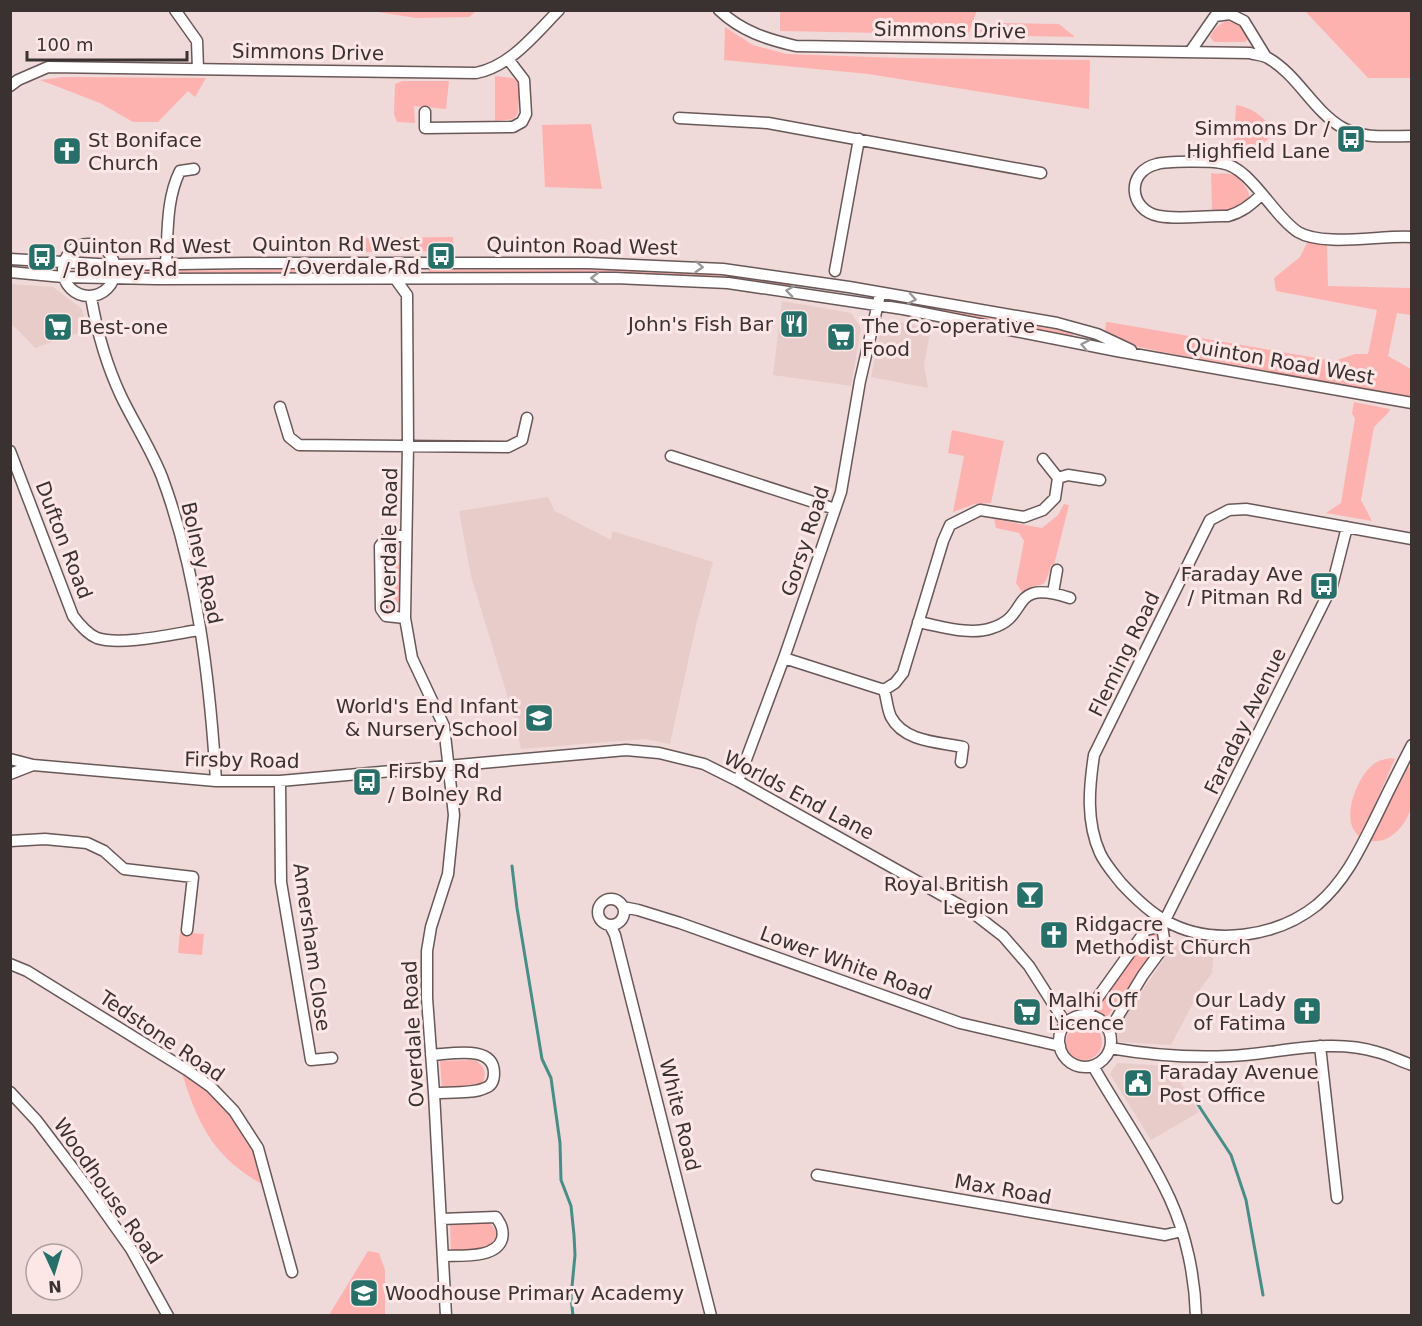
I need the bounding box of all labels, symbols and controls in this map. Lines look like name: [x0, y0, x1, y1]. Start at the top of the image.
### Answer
street label: Simmons Drive: [874, 17, 1026, 43]
scale bar: [27, 24, 188, 62]
text: 100 m: [36, 34, 94, 55]
street label: Simmons Drive: [232, 39, 384, 65]
place label: Simmons Dr / Highfield Lane: [1186, 116, 1330, 163]
bus stop icon: Simmons Dr / Highfield Lane: [1335, 123, 1367, 155]
place label: St Boniface Church: [88, 128, 202, 175]
church icon: St Boniface Church: [51, 135, 83, 167]
place label: Quinton Rd West / Overdale Rd: [252, 232, 420, 279]
street label: Quinton Road West: [486, 232, 678, 260]
place label: Quinton Rd West / Bolney Rd: [63, 234, 231, 281]
bus stop icon: Quinton Rd West / Overdale Rd: [425, 240, 457, 272]
bus stop icon: Quinton Rd West / Bolney Rd: [26, 241, 58, 273]
one-way arrow: [694, 261, 703, 274]
one-way arrow: [591, 272, 600, 284]
one-way arrow: [785, 286, 794, 298]
one-way arrow: [908, 292, 917, 304]
restaurant icon: John's Fish Bar: [778, 308, 810, 340]
supermarket icon: Best-one: [42, 311, 74, 343]
place label: John's Fish Bar: [626, 312, 774, 336]
place label: The Co-operative Food: [861, 314, 1035, 361]
place label: Best-one: [79, 315, 168, 339]
supermarket icon: The Co-operative Food: [825, 321, 857, 353]
street label: Quinton Road West: [1184, 333, 1377, 389]
one-way arrow: [1080, 339, 1090, 352]
street label: Overdale Road: [376, 467, 402, 615]
street label: Dufton Road: [31, 478, 97, 602]
street label: Gorsy Road: [776, 483, 834, 599]
street label: Bolney Road: [176, 499, 228, 627]
place label: Faraday Ave / Pitman Rd: [1181, 562, 1303, 609]
bus stop icon: Faraday Ave / Pitman Rd: [1308, 570, 1340, 602]
street label: Fleming Road: [1083, 587, 1165, 721]
street label: Faraday Avenue: [1199, 644, 1291, 798]
place label: World's End Infant & Nursery School: [336, 694, 518, 741]
school or university icon: World's End Infant & Nursery School: [523, 702, 555, 734]
street label: Worlds End Lane: [720, 745, 878, 845]
street label: Firsby Road: [184, 747, 300, 773]
place label: Firsby Rd / Bolney Rd: [388, 759, 502, 806]
bus stop icon: Firsby Rd / Bolney Rd: [351, 766, 383, 798]
street label: Amersham Close: [288, 861, 336, 1033]
place label: Royal British Legion: [884, 872, 1009, 919]
bar icon: Royal British Legion: [1014, 879, 1046, 911]
place label: Ridgacre Methodist Church: [1075, 912, 1251, 959]
church icon: Ridgacre Methodist Church: [1038, 919, 1070, 951]
street label: Lower White Road: [757, 921, 935, 1005]
street label: Overdale Road: [397, 960, 429, 1108]
street label: Tedstone Road: [94, 985, 229, 1087]
place label: Malhi Off Licence: [1048, 988, 1138, 1035]
place label: Our Lady of Fatima: [1193, 988, 1286, 1035]
church icon: Our Lady of Fatima: [1291, 995, 1323, 1027]
supermarket icon: Malhi Off Licence: [1011, 996, 1043, 1028]
street label: White Road: [654, 1056, 706, 1174]
place label: Faraday Avenue Post Office: [1159, 1060, 1319, 1107]
public building icon: Faraday Avenue Post Office: [1122, 1067, 1154, 1099]
street label: Woodhouse Road: [49, 1113, 167, 1269]
street label: Max Road: [953, 1169, 1053, 1209]
north arrow: [24, 1242, 84, 1302]
text: N: [48, 1277, 62, 1296]
school or university icon: Woodhouse Primary Academy: [348, 1277, 380, 1309]
place label: Woodhouse Primary Academy: [385, 1281, 684, 1305]

